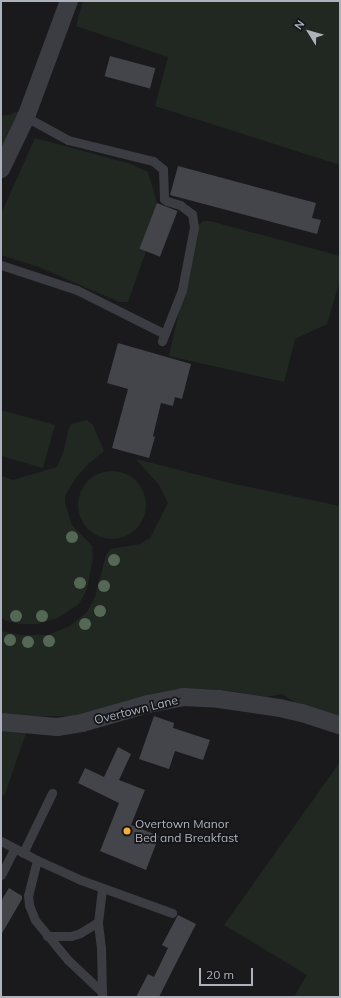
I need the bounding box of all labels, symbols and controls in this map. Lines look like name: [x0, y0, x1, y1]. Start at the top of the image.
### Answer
north arrow: [289, 12, 329, 52]
text: N: [291, 17, 308, 32]
street label: Overtown Lane: [93, 693, 179, 727]
place label: Overtown Manor Bed and Breakfast: [135, 817, 238, 845]
marker: Overtown Manor Bed and Breakfast: [122, 826, 132, 836]
scale bar: [201, 960, 255, 986]
text: 20 m: [206, 967, 234, 982]

